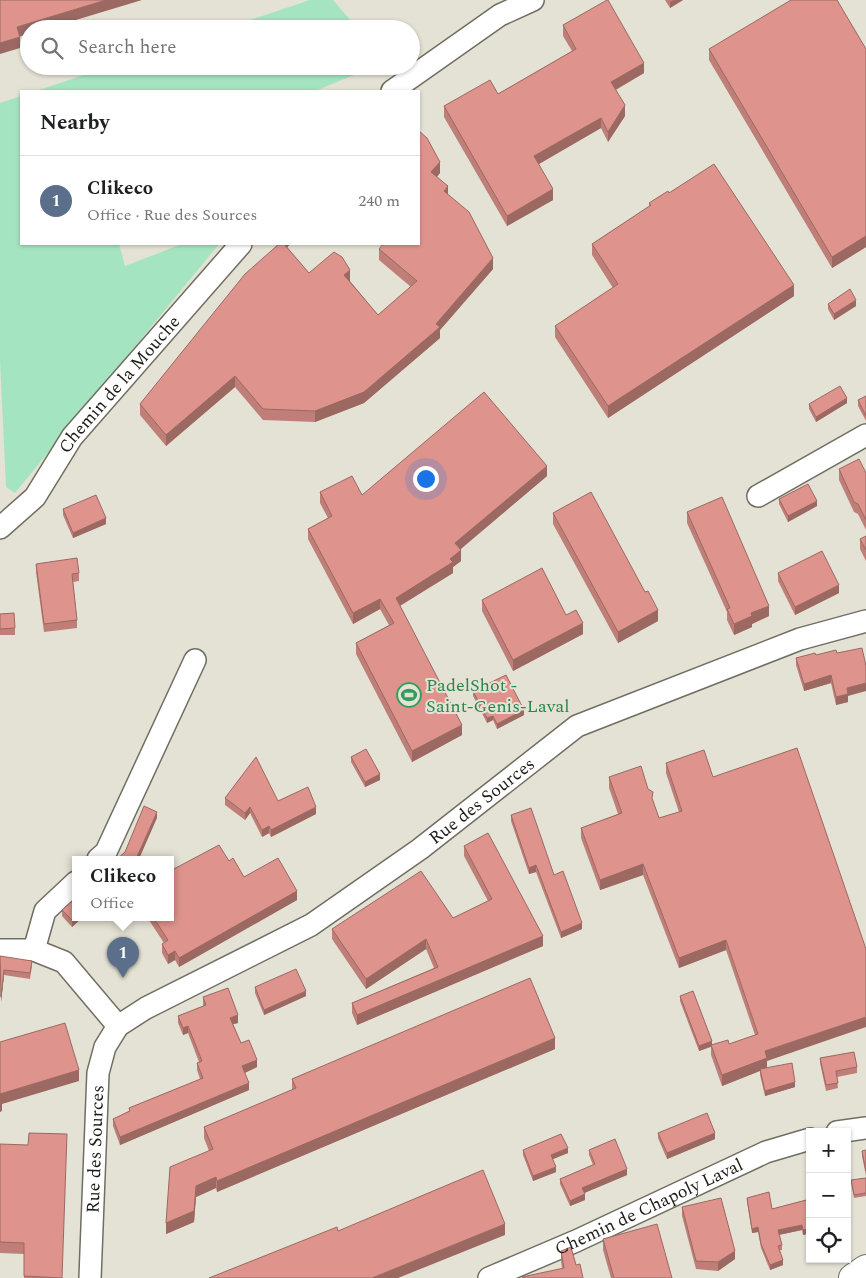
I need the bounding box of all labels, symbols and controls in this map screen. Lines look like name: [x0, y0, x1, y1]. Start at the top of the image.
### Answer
search box: [20, 20, 420, 75]
text: Search here: [78, 33, 177, 62]
icon: search: [38, 34, 66, 62]
text: Nearby: [40, 107, 110, 139]
text: Clikeco: [87, 174, 153, 203]
text: 1: [52, 189, 60, 213]
text: 240 m: [358, 189, 400, 213]
text: Office · Rue des Sources: [87, 203, 257, 227]
street label: Chemin de la Mouche: [52, 309, 187, 459]
your location: [413, 466, 439, 492]
place label: PadelShot - Saint-Genis-Laval: [426, 672, 570, 720]
sports icon: PadelShot - Saint-Genis-Laval: [396, 682, 422, 708]
street label: Rue des Sources: [423, 751, 541, 851]
popup: [72, 856, 174, 921]
text: Clikeco: [90, 862, 156, 891]
text: Office: [90, 891, 134, 915]
pin: 1: [107, 937, 139, 978]
street label: Rue des Sources: [80, 1084, 112, 1214]
map controls: [806, 1128, 851, 1263]
button: +: [806, 1128, 851, 1173]
street label: Chemin de Chapoly Laval: [551, 1152, 748, 1263]
button: −: [806, 1173, 851, 1218]
button: locate: [806, 1218, 851, 1263]

